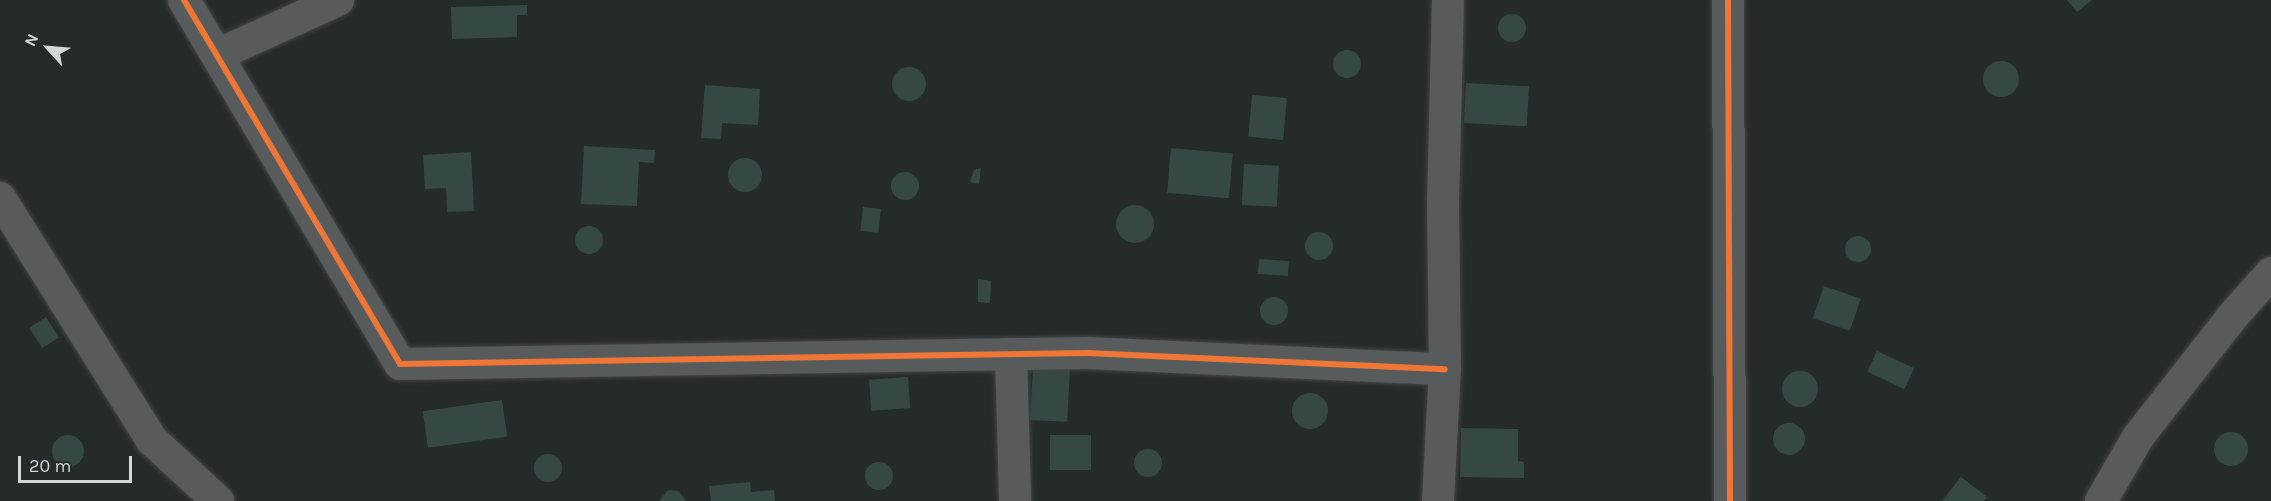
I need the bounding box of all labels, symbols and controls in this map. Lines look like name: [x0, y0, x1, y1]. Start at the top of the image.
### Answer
north arrow: [18, 18, 78, 78]
text: N: [20, 31, 42, 49]
scale bar: [21, 444, 135, 482]
text: 20 m: [29, 455, 71, 477]

